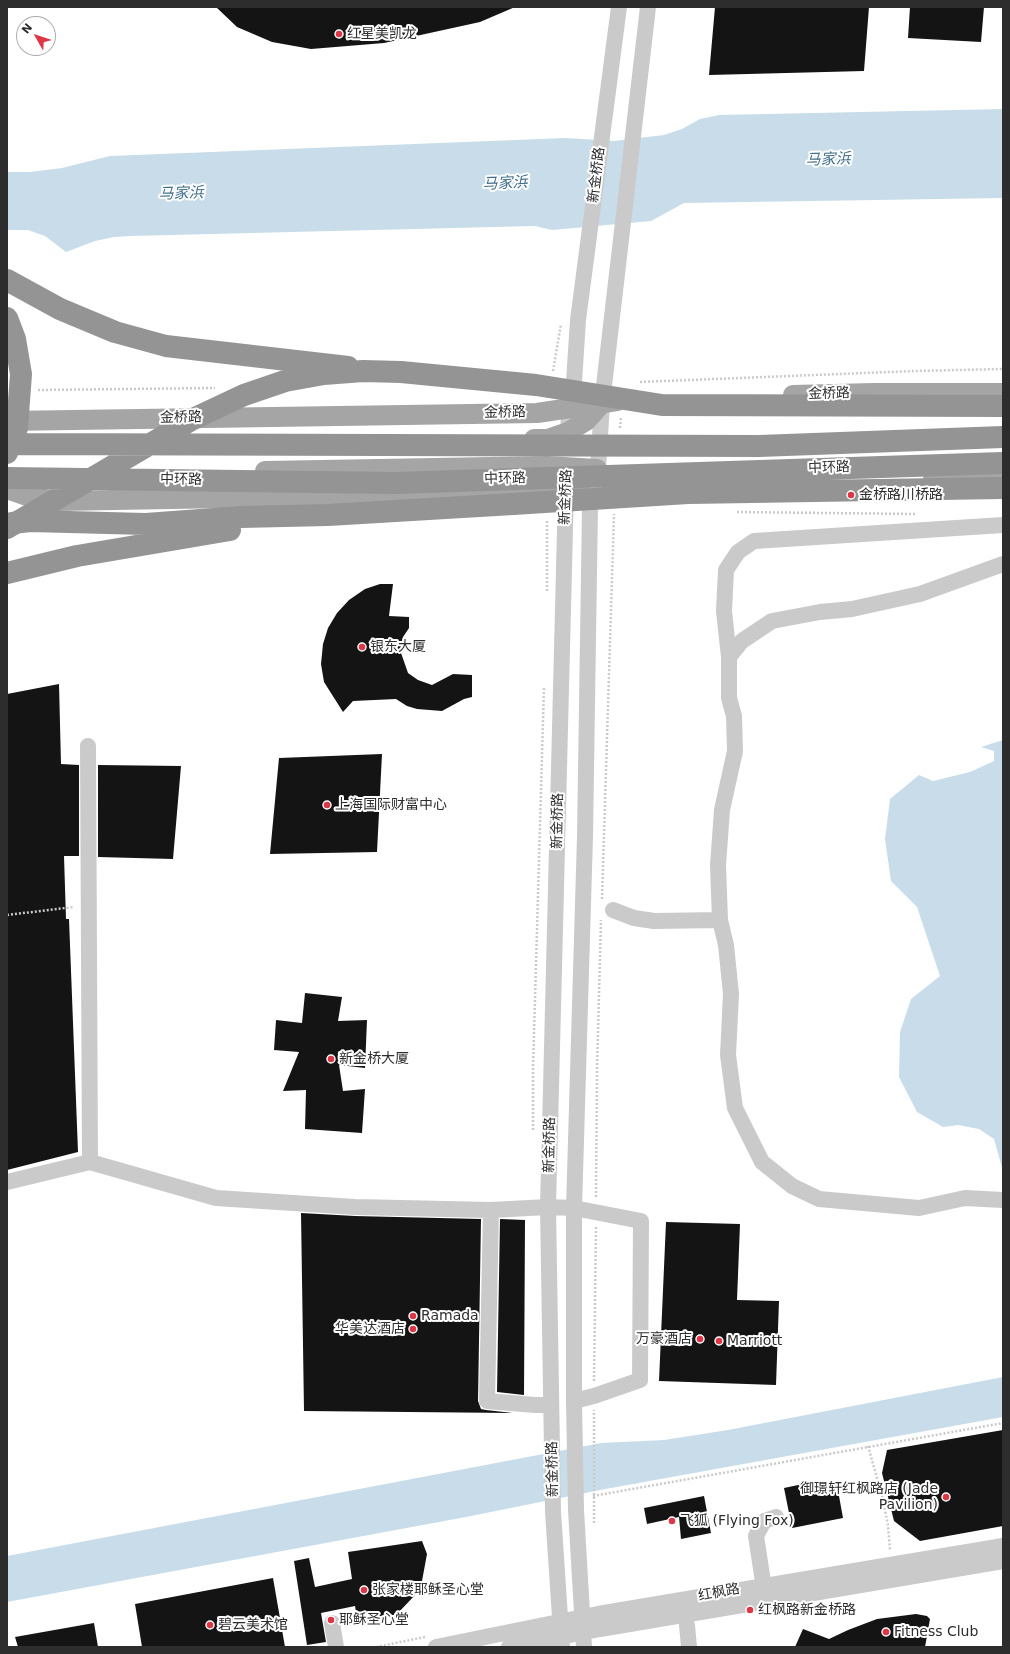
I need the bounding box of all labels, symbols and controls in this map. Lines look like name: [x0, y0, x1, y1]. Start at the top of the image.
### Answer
north arrow: [16, 16, 56, 56]
text: N: [19, 21, 35, 36]
place label: 红星美凯龙: [347, 26, 417, 42]
marker: 红星美凯龙: [334, 29, 344, 39]
street label: 新金桥路: [585, 146, 609, 204]
water label: 马家浜: [805, 150, 851, 170]
water label: 马家浜: [482, 174, 528, 194]
water label: 马家浜: [158, 184, 204, 204]
street label: 金桥路: [808, 385, 850, 403]
street label: 金桥路: [484, 404, 526, 422]
street label: 金桥路: [160, 409, 202, 427]
street label: 中环路: [808, 459, 850, 477]
street label: 新金桥路: [557, 469, 575, 525]
street label: 中环路: [484, 470, 526, 488]
street label: 中环路: [160, 471, 202, 489]
place label: 金桥路川桥路: [859, 487, 943, 503]
marker: 金桥路川桥路: [846, 490, 856, 500]
place label: 银东大厦: [370, 639, 426, 655]
marker: 银东大厦: [357, 642, 367, 652]
street label: 新金桥路: [549, 793, 567, 849]
place label: 上海国际财富中心: [335, 797, 447, 813]
marker: 上海国际财富中心: [322, 800, 332, 810]
place label: 新金桥大厦: [339, 1051, 409, 1067]
marker: 新金桥大厦: [326, 1054, 336, 1064]
street label: 新金桥路: [541, 1117, 559, 1173]
place label: Ramada: [421, 1308, 479, 1324]
marker: Ramada: [408, 1311, 418, 1321]
place label: 华美达酒店: [335, 1321, 405, 1337]
marker: 华美达酒店: [408, 1324, 418, 1334]
place label: 万豪酒店: [636, 1331, 692, 1347]
place label: Marriott: [727, 1333, 782, 1349]
marker: 万豪酒店: [695, 1334, 705, 1344]
marker: Marriott: [714, 1336, 724, 1346]
street label: 新金桥路: [544, 1441, 562, 1497]
place label: 御璟轩红枫路店 (Jade Pavilion): [800, 1481, 938, 1514]
marker: 御璟轩红枫路店 (Jade Pavilion): [941, 1492, 951, 1502]
place label: 飞狐 (Flying Fox): [680, 1513, 794, 1529]
marker: 飞狐 (Flying Fox): [667, 1516, 677, 1526]
street label: 红枫路: [697, 1581, 741, 1605]
place label: 张家楼耶稣圣心堂: [372, 1582, 484, 1598]
marker: 张家楼耶稣圣心堂: [359, 1585, 369, 1595]
place label: 红枫路新金桥路: [758, 1602, 856, 1618]
marker: 红枫路新金桥路: [745, 1605, 755, 1615]
place label: 耶稣圣心堂: [339, 1612, 409, 1628]
marker: 耶稣圣心堂: [326, 1615, 336, 1625]
place label: 碧云美术馆: [218, 1617, 288, 1633]
marker: 碧云美术馆: [205, 1620, 215, 1630]
place label: Fitness Club: [894, 1624, 978, 1640]
marker: Fitness Club: [881, 1627, 891, 1637]

